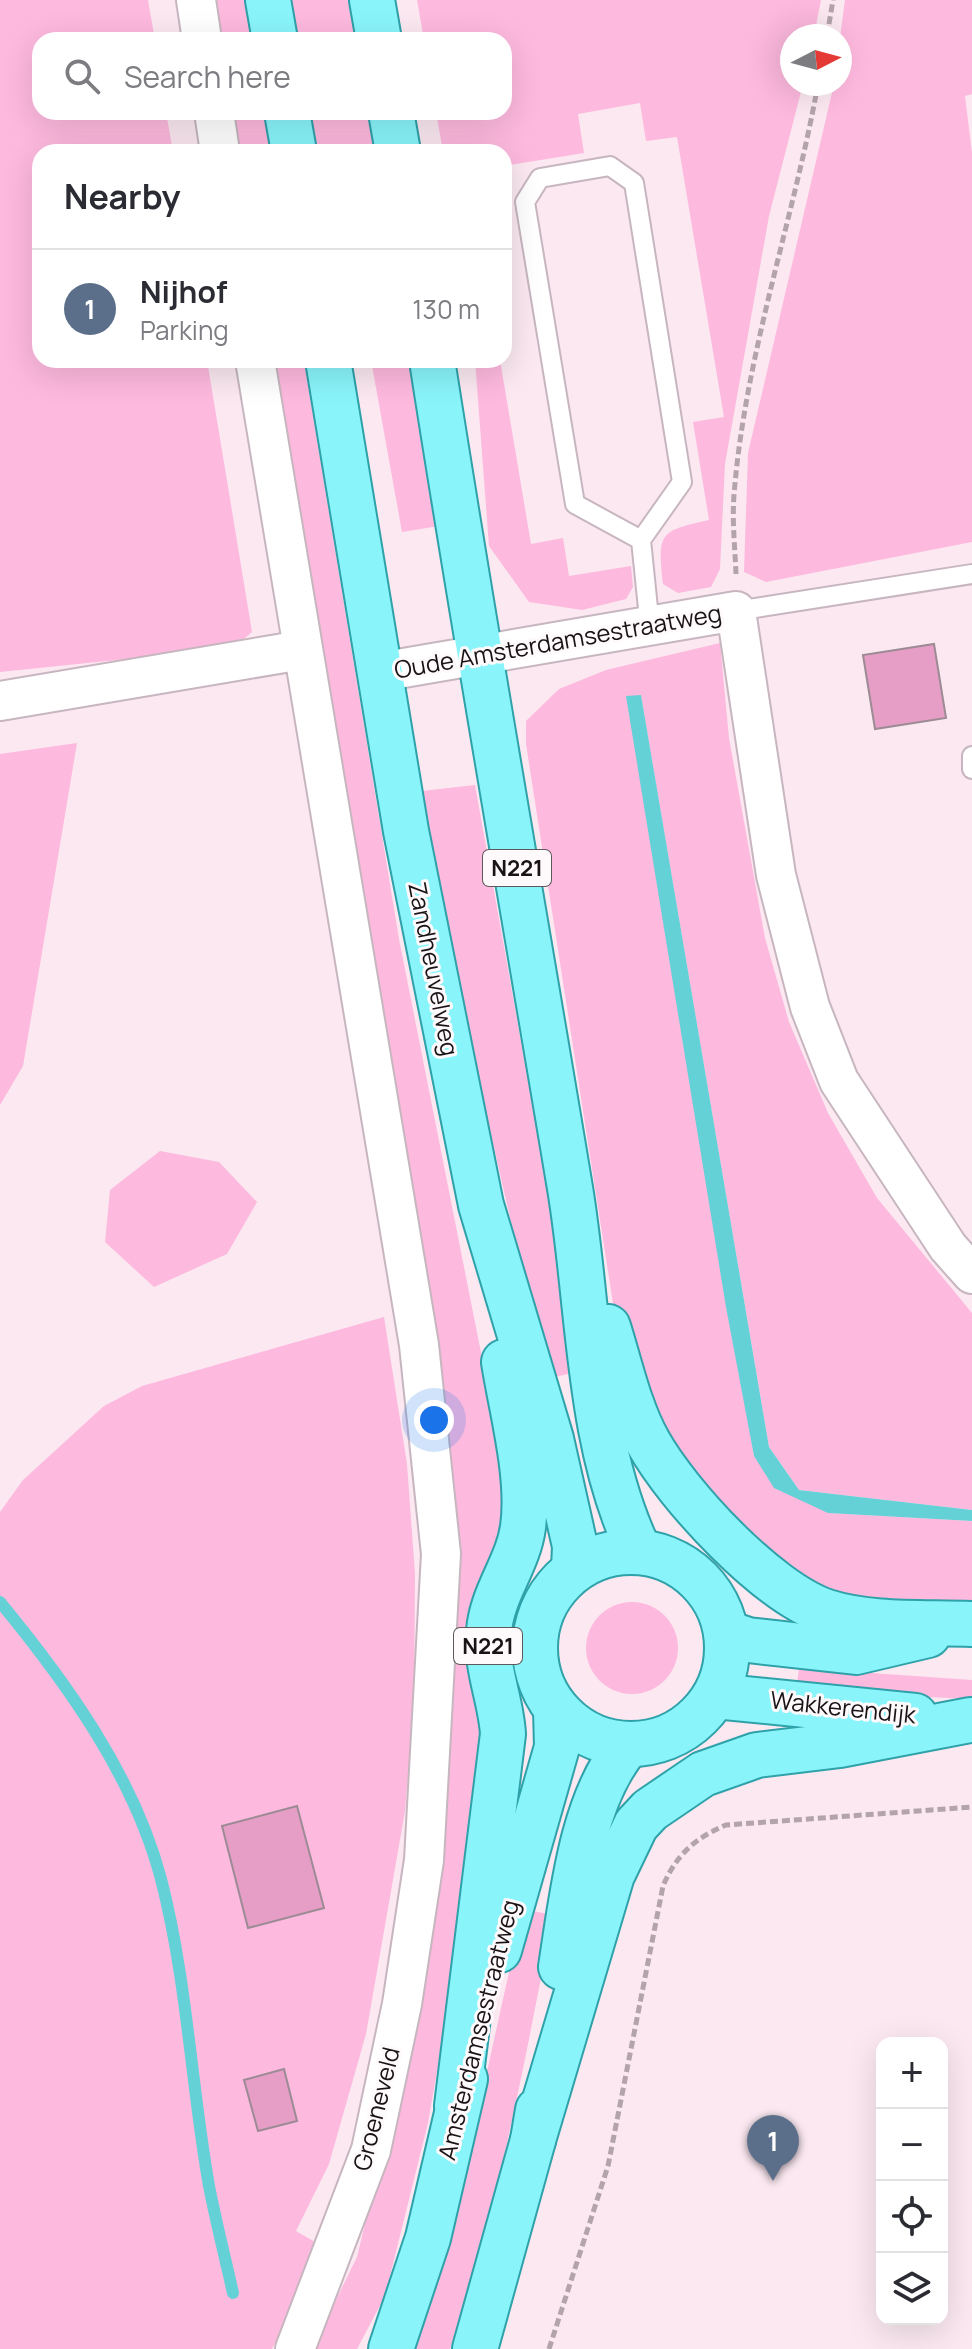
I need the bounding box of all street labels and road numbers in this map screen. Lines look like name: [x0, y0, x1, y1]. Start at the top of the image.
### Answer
street label: Oude Amsterdamsestraatweg: [392, 595, 724, 686]
road number: N221: [483, 850, 551, 886]
street label: Zandheuvelweg: [401, 879, 468, 1059]
road number: N221: [454, 1628, 522, 1664]
street label: Wakkerendijk: [769, 1682, 919, 1731]
street label: Amsterdamsestraatweg: [429, 1896, 526, 2163]
street label: Groeneveld: [344, 2043, 407, 2174]

